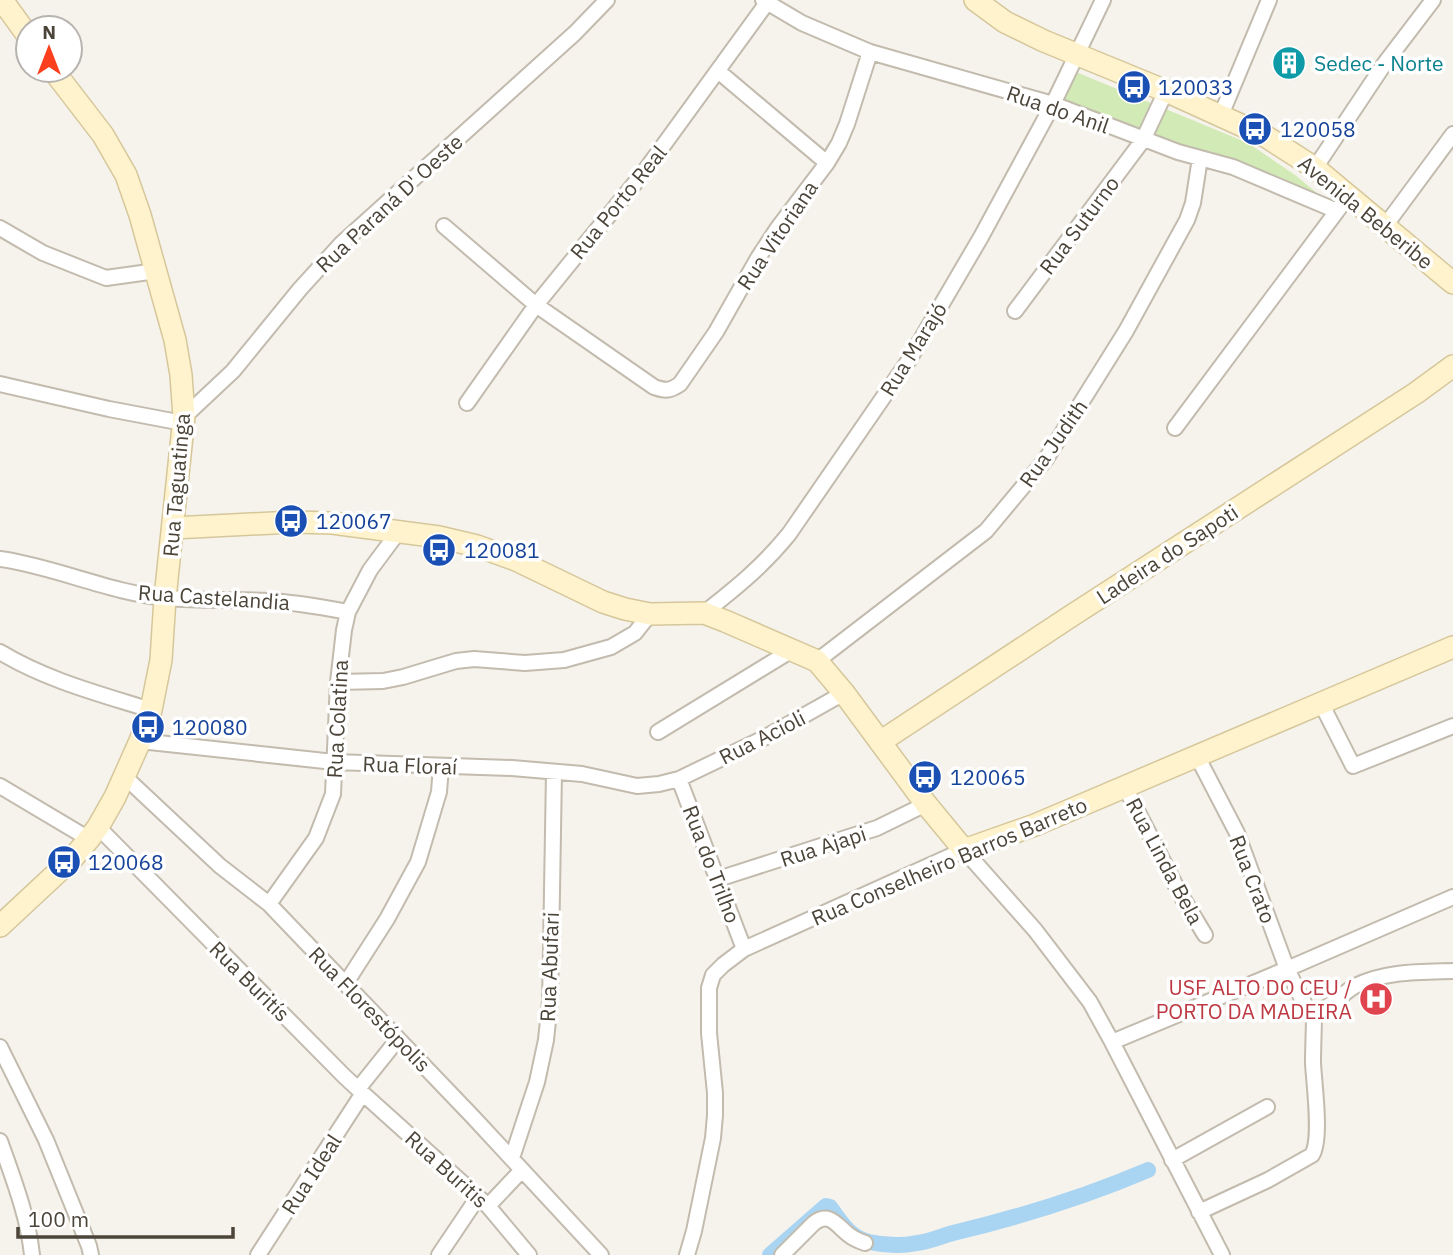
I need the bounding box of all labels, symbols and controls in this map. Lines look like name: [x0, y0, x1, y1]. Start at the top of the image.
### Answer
north arrow: [14, 14, 84, 84]
text: N: [42, 20, 56, 44]
building icon: Sedec - Norte: [1270, 44, 1308, 82]
place label: Sedec - Norte: [1314, 49, 1444, 77]
bus stop icon: 120033: [1115, 68, 1153, 106]
place label: 120033: [1158, 73, 1234, 101]
street label: Rua do Anil: [1003, 78, 1113, 140]
bus stop icon: 120058: [1236, 110, 1274, 148]
place label: 120058: [1280, 115, 1356, 143]
street label: Rua Paraná D' Oeste: [309, 127, 469, 279]
street label: Rua Porto Real: [563, 139, 673, 265]
street label: Avenida Beberibe: [1293, 149, 1439, 275]
street label: Rua Suturno: [1033, 170, 1125, 280]
street label: Rua Vitoriana: [730, 175, 824, 295]
street label: Rua Marajó: [873, 297, 953, 401]
street label: Rua Judith: [1013, 394, 1093, 492]
street label: Rua Taguatinga: [156, 412, 196, 558]
street label: Ladeira do Sapoti: [1091, 498, 1243, 610]
bus stop icon: 120067: [272, 502, 310, 540]
place label: 120067: [316, 507, 392, 535]
bus stop icon: 120081: [420, 531, 458, 569]
place label: 120081: [464, 536, 540, 564]
street label: Rua Castelandia: [137, 578, 291, 616]
street label: Rua Colatina: [320, 659, 354, 779]
street label: Rua Acioli: [714, 703, 810, 771]
bus stop icon: 120080: [129, 708, 167, 746]
place label: 120080: [172, 713, 248, 741]
street label: Rua Floraí: [362, 749, 458, 781]
bus stop icon: 120065: [906, 758, 944, 796]
place label: 120065: [950, 763, 1026, 791]
street label: Rua Conselheiro Barros Barreto: [807, 790, 1091, 932]
street label: Rua Linda Bela: [1120, 793, 1210, 929]
street label: Rua do Trilho: [677, 801, 747, 927]
street label: Rua Ajapi: [776, 819, 870, 873]
street label: Rua Crato: [1223, 831, 1283, 927]
bus stop icon: 120068: [45, 843, 83, 881]
place label: 120068: [88, 848, 164, 876]
street label: Rua Abufari: [533, 911, 565, 1023]
street label: Rua Buritís: [204, 935, 296, 1027]
street label: Rua Florestópolis: [303, 940, 437, 1078]
place label: USF ALTO DO CEU / PORTO DA MADEIRA: [1156, 973, 1352, 1025]
hospital icon: USF ALTO DO CEU / PORTO DA MADEIRA: [1357, 980, 1395, 1018]
street label: Rua Buritis: [399, 1124, 495, 1214]
street label: Rua Ideal: [275, 1128, 348, 1220]
scale bar: [18, 1196, 233, 1240]
text: 100 m: [28, 1205, 89, 1233]

